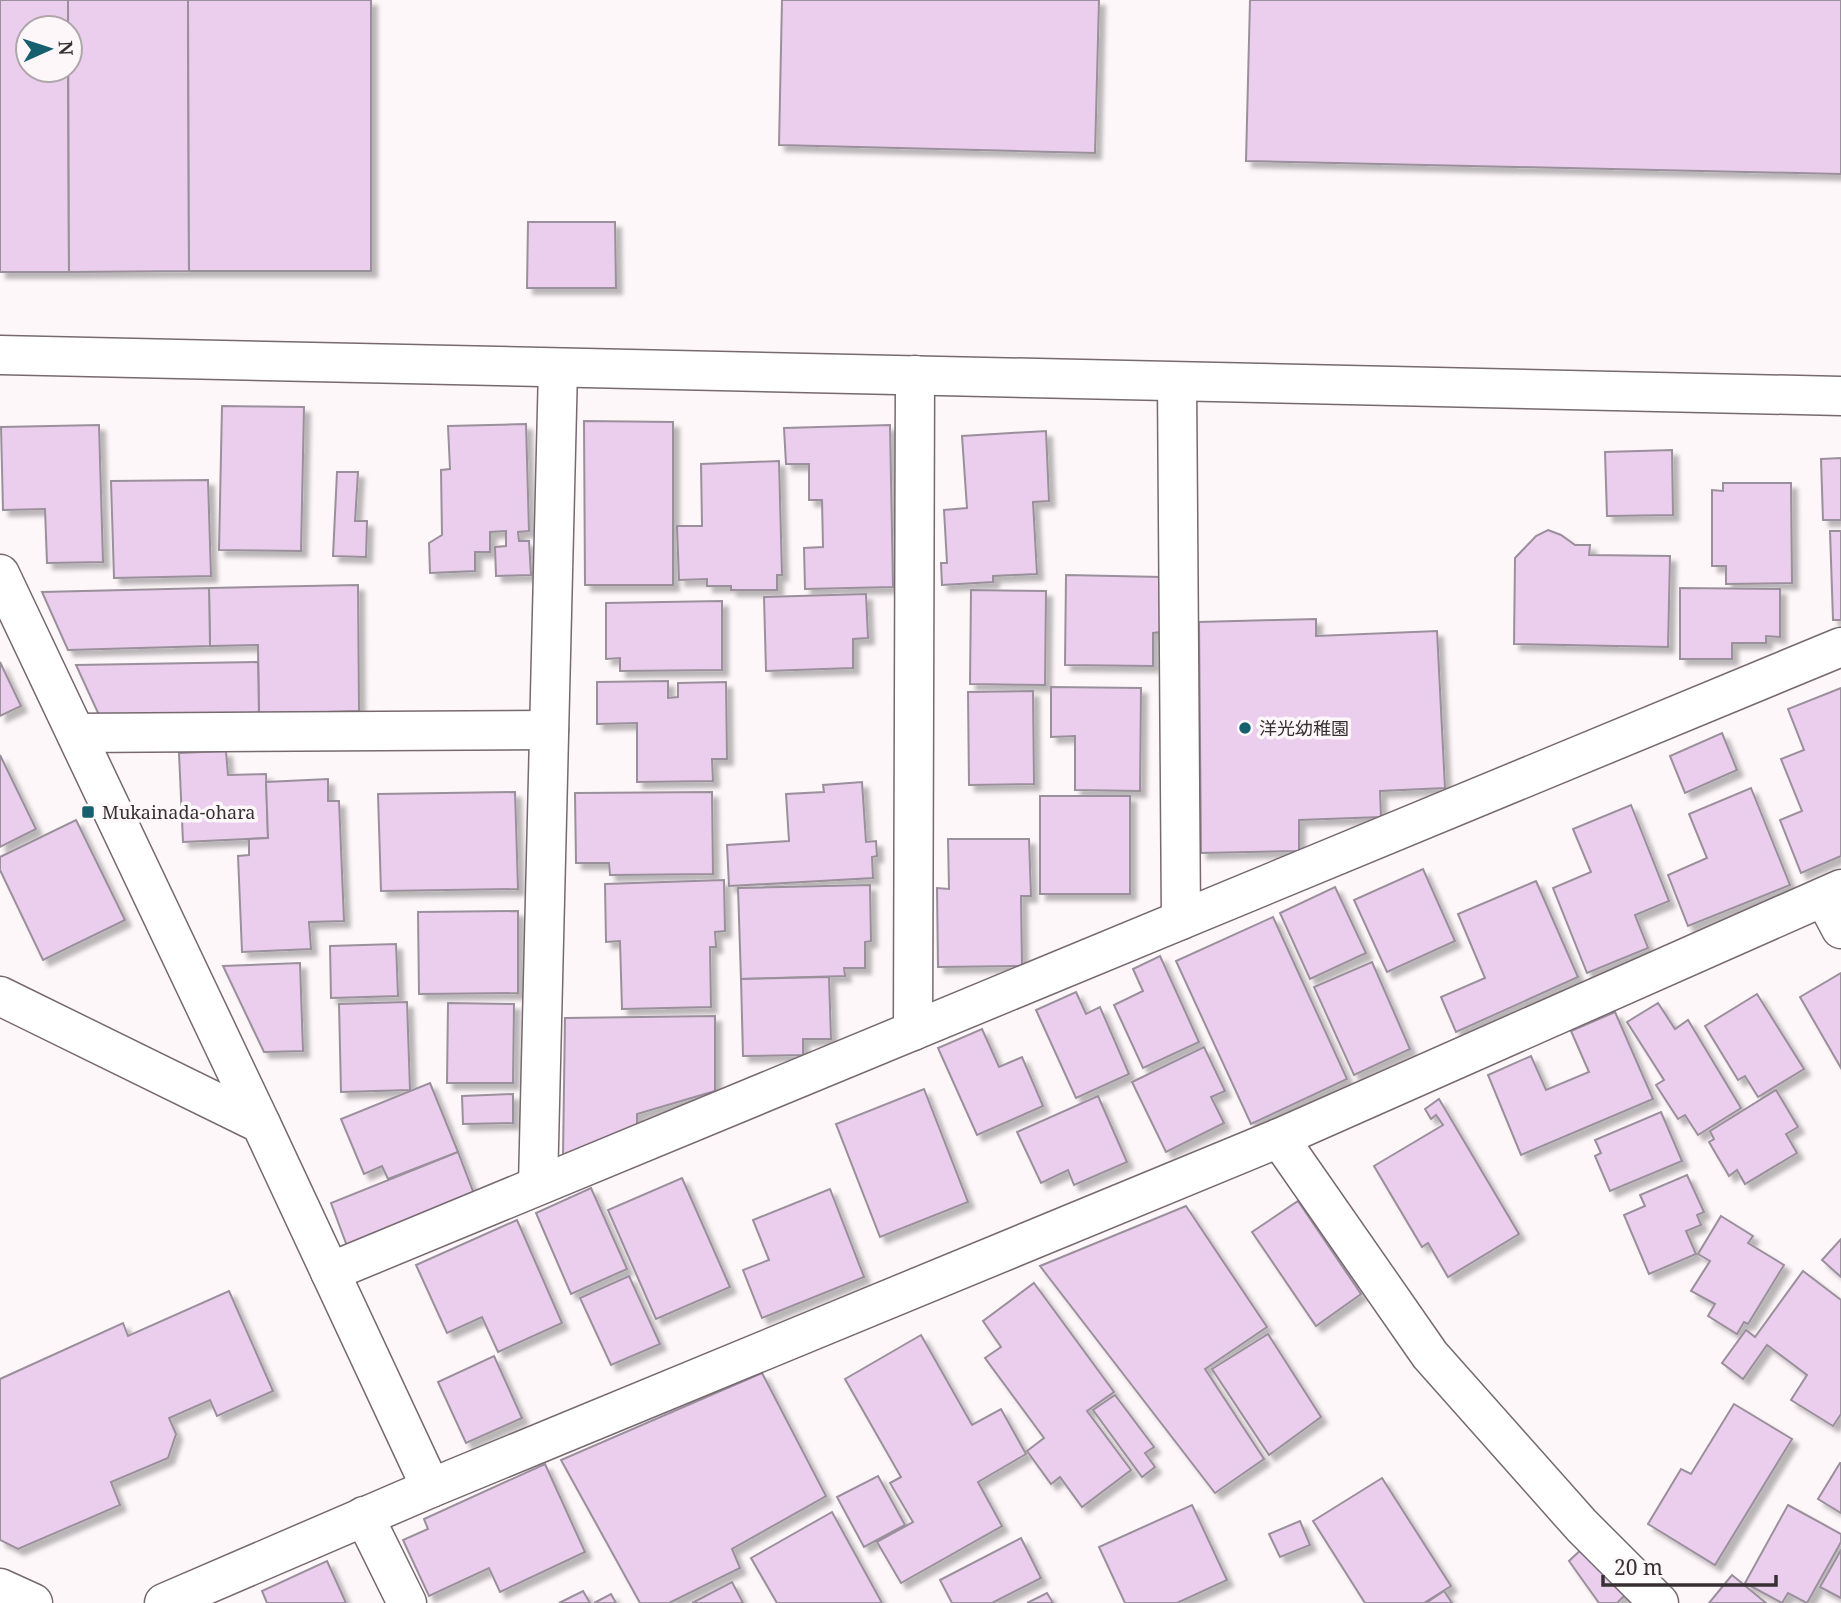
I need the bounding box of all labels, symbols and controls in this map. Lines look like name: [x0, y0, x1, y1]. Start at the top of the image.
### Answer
north arrow: [14, 14, 84, 84]
text: N: [53, 40, 79, 56]
place label: 洋光幼稚園: [1259, 716, 1349, 740]
marker: 洋光幼稚園: [1237, 720, 1253, 736]
place label: Mukainada-ohara: [102, 800, 255, 824]
marker: Mukainada-ohara: [80, 804, 96, 820]
scale bar: [1603, 1544, 1776, 1588]
text: 20 m: [1614, 1553, 1663, 1581]

